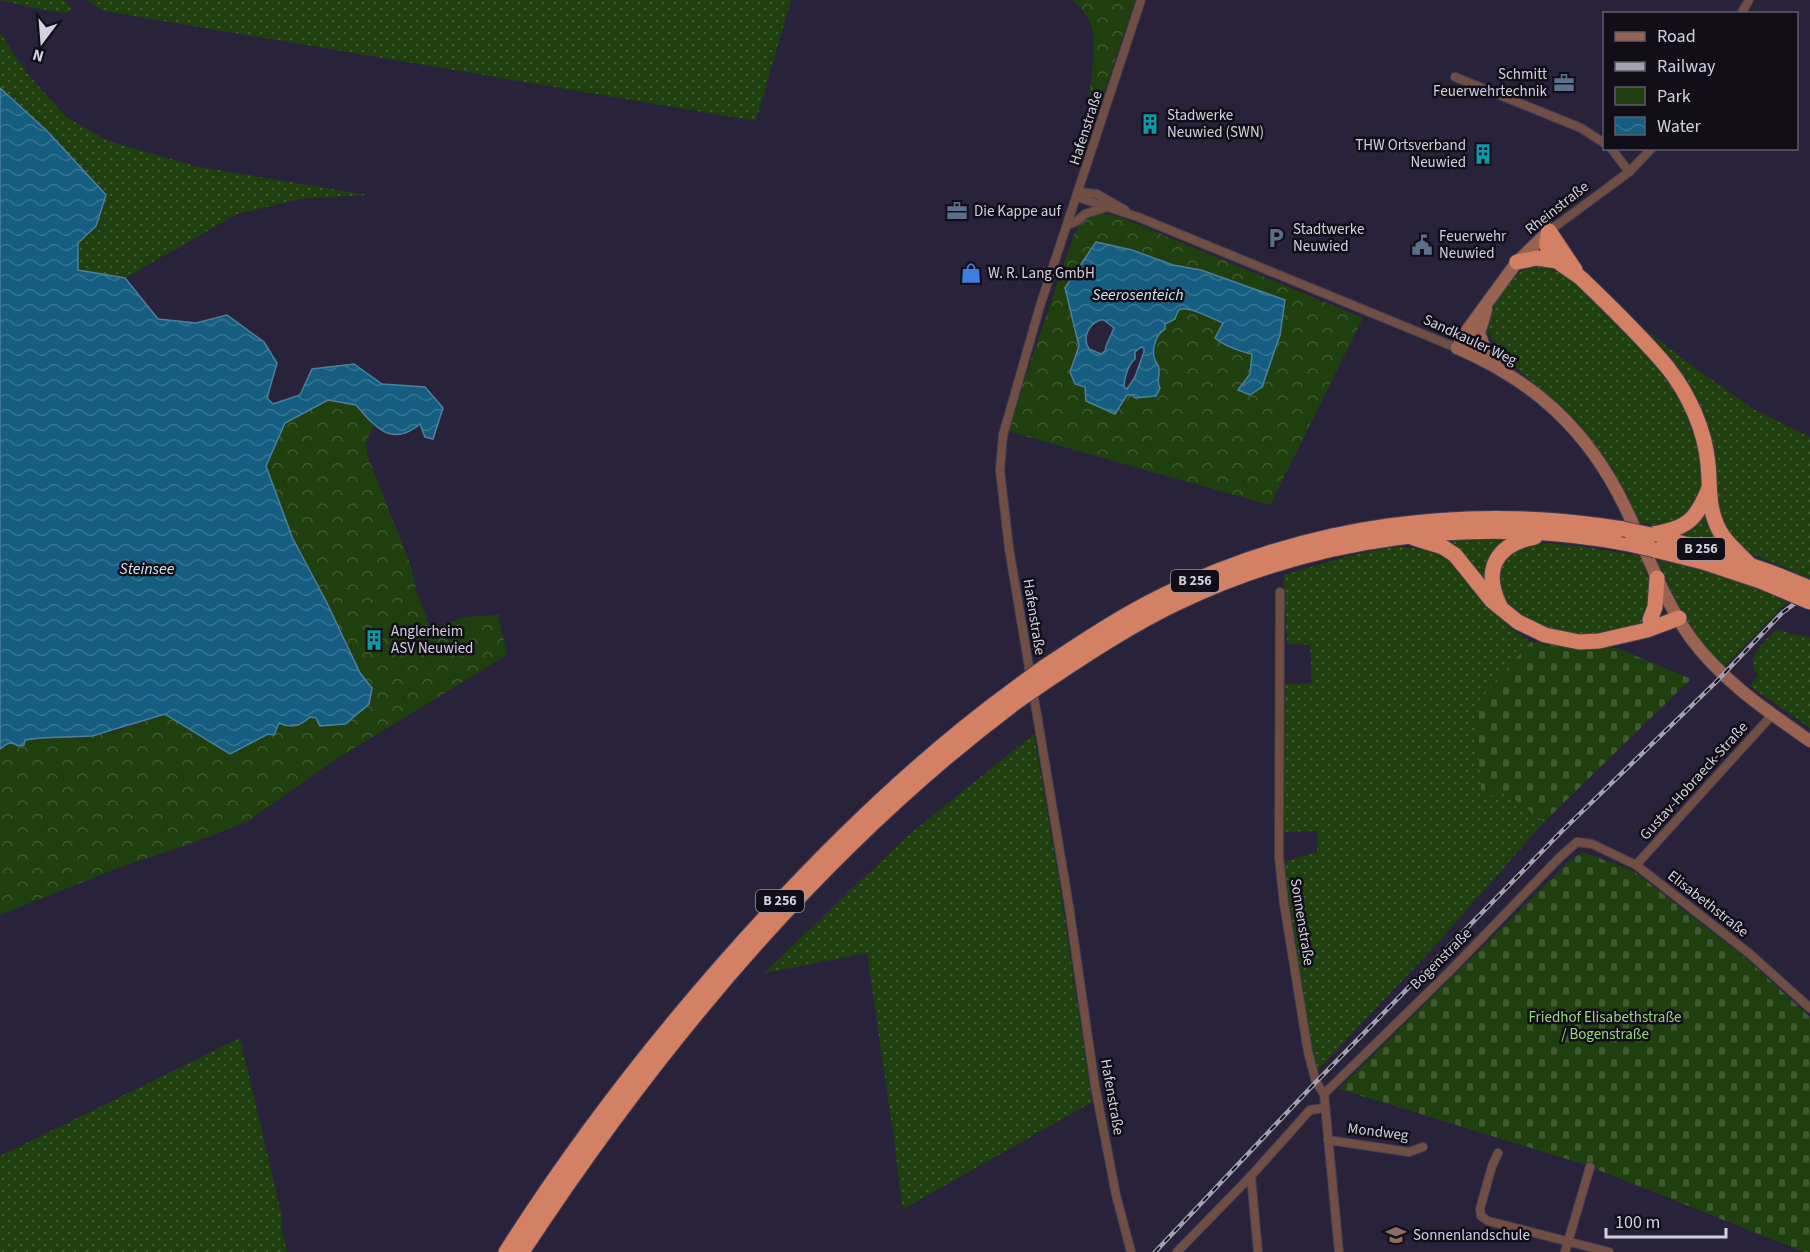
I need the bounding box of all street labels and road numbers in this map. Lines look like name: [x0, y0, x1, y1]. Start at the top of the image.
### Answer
street label: Hafenstraße: [1064, 88, 1108, 168]
street label: Rheinstraße: [1521, 176, 1593, 240]
street label: Sandkauler Weg: [1420, 309, 1521, 371]
road number: B 256: [1677, 538, 1725, 560]
road number: B 256: [1171, 570, 1219, 592]
street label: Hafenstraße: [1018, 577, 1050, 657]
street label: Gustav-Hobraeck-Straße: [1635, 717, 1753, 845]
street label: Elisabethstraße: [1663, 866, 1753, 942]
street label: Sonnenstraße: [1285, 877, 1319, 967]
road number: B 256: [756, 890, 804, 912]
street label: Bogenstraße: [1405, 923, 1477, 995]
street label: Hafenstraße: [1095, 1057, 1129, 1137]
street label: Mondweg: [1346, 1118, 1410, 1146]

